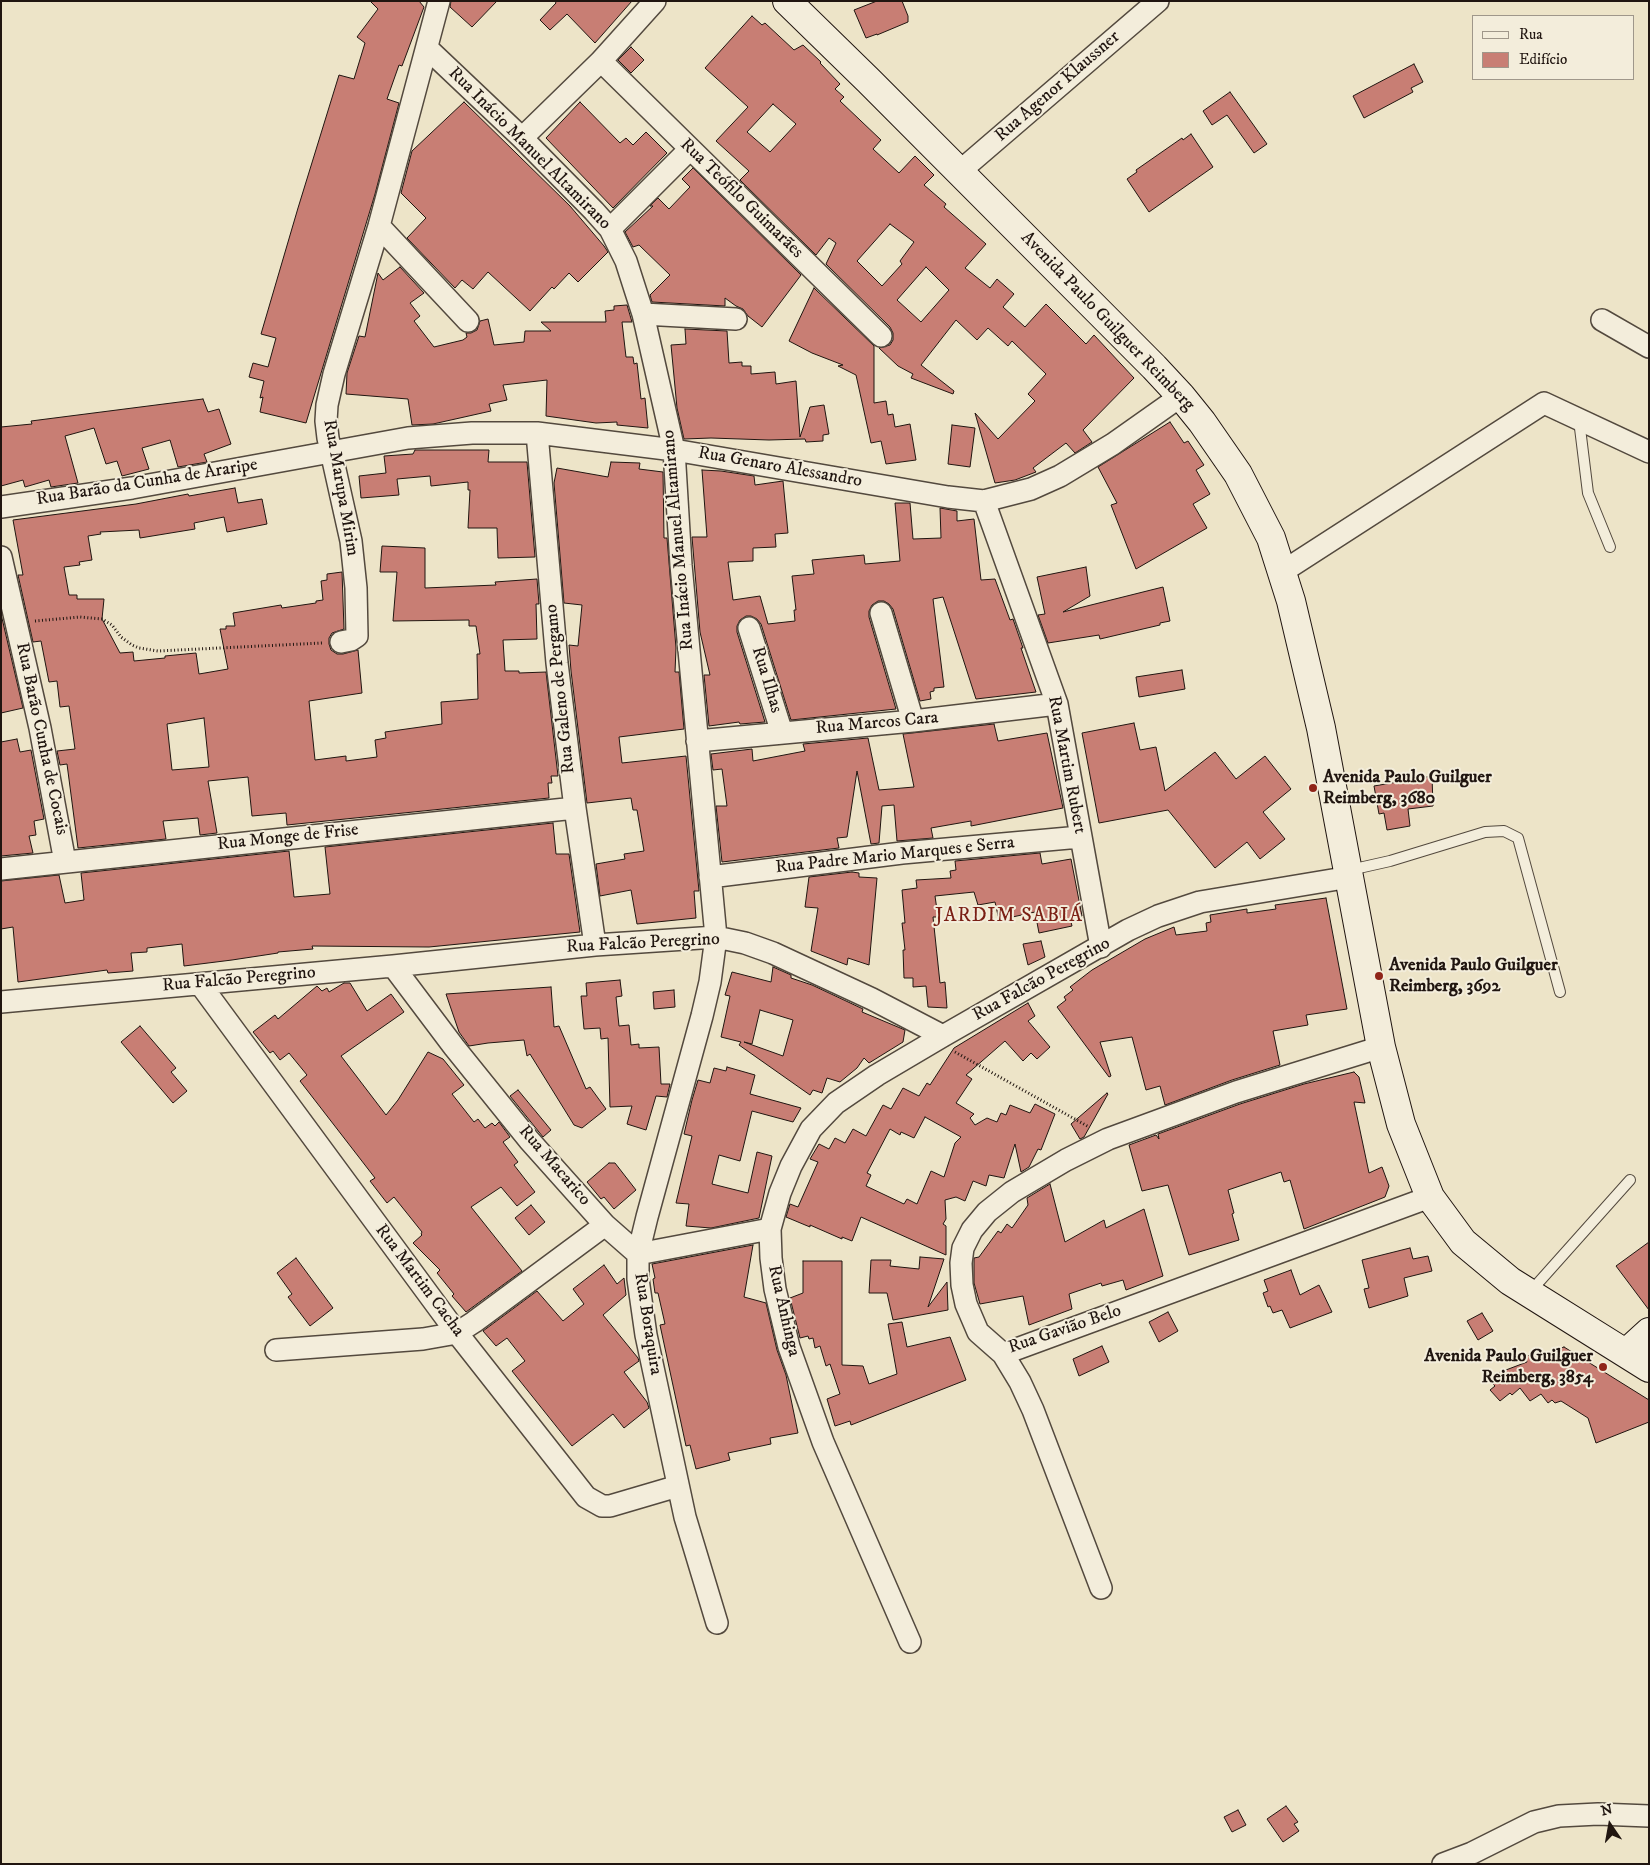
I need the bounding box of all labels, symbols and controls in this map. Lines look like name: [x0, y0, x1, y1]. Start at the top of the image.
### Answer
legend: [1472, 15, 1635, 80]
text: Rua: [1519, 25, 1543, 44]
street label: Rua Agenor Klaussner: [991, 27, 1125, 147]
text: Edifício: [1519, 50, 1567, 69]
street label: Rua Inácio Manuel Altamirano: [443, 63, 615, 235]
street label: Rua Teófilo Guimarães: [675, 135, 807, 263]
street label: Avenida Paulo Guilguer Reimberg: [1015, 228, 1199, 416]
street label: Rua Marupa Mirim: [317, 418, 363, 558]
street label: Rua Inácio Manuel Altamirano: [659, 429, 699, 651]
street label: Rua Genaro Alessandro: [696, 443, 864, 493]
street label: Rua Barão da Cunha de Araripe: [35, 455, 259, 511]
street label: Rua Galeno de Pergamo: [541, 603, 581, 775]
street label: Rua Barão Cunha de Cocais: [10, 641, 72, 837]
street label: Rua Ilhas: [746, 644, 786, 716]
street label: Rua Martim Rubert: [1042, 694, 1090, 836]
street label: Rua Marcos Cara: [815, 708, 939, 740]
place label: Avenida Paulo Guilguer Reimberg, 3680: [1323, 767, 1492, 810]
marker: Avenida Paulo Guilguer Reimberg, 3680: [1307, 782, 1319, 794]
street label: Rua Monge de Frise: [216, 820, 360, 856]
street label: Rua Padre Mario Marques e Serra: [774, 833, 1016, 879]
district label: JARDIM SABIÁ: [933, 905, 1085, 929]
street label: Rua Falcão Peregrino: [566, 929, 720, 959]
street label: Rua Falcão Peregrino: [970, 933, 1114, 1027]
place label: Avenida Paulo Guilguer Reimberg, 3692: [1389, 955, 1558, 998]
street label: Rua Falcão Peregrino: [162, 963, 316, 997]
marker: Avenida Paulo Guilguer Reimberg, 3692: [1373, 970, 1385, 982]
street label: Rua Macarico: [513, 1121, 595, 1211]
street label: Rua Martim Cacha: [370, 1221, 468, 1341]
street label: Rua Anhinga: [762, 1263, 804, 1359]
street label: Rua Boraquira: [628, 1271, 666, 1377]
street label: Rua Gavião Belo: [1006, 1301, 1124, 1359]
place label: Avenida Paulo Guilguer Reimberg, 3854: [1424, 1346, 1593, 1388]
marker: Avenida Paulo Guilguer Reimberg, 3854: [1597, 1361, 1609, 1373]
north arrow: [1585, 1800, 1635, 1850]
text: N: [1599, 1800, 1614, 1820]

